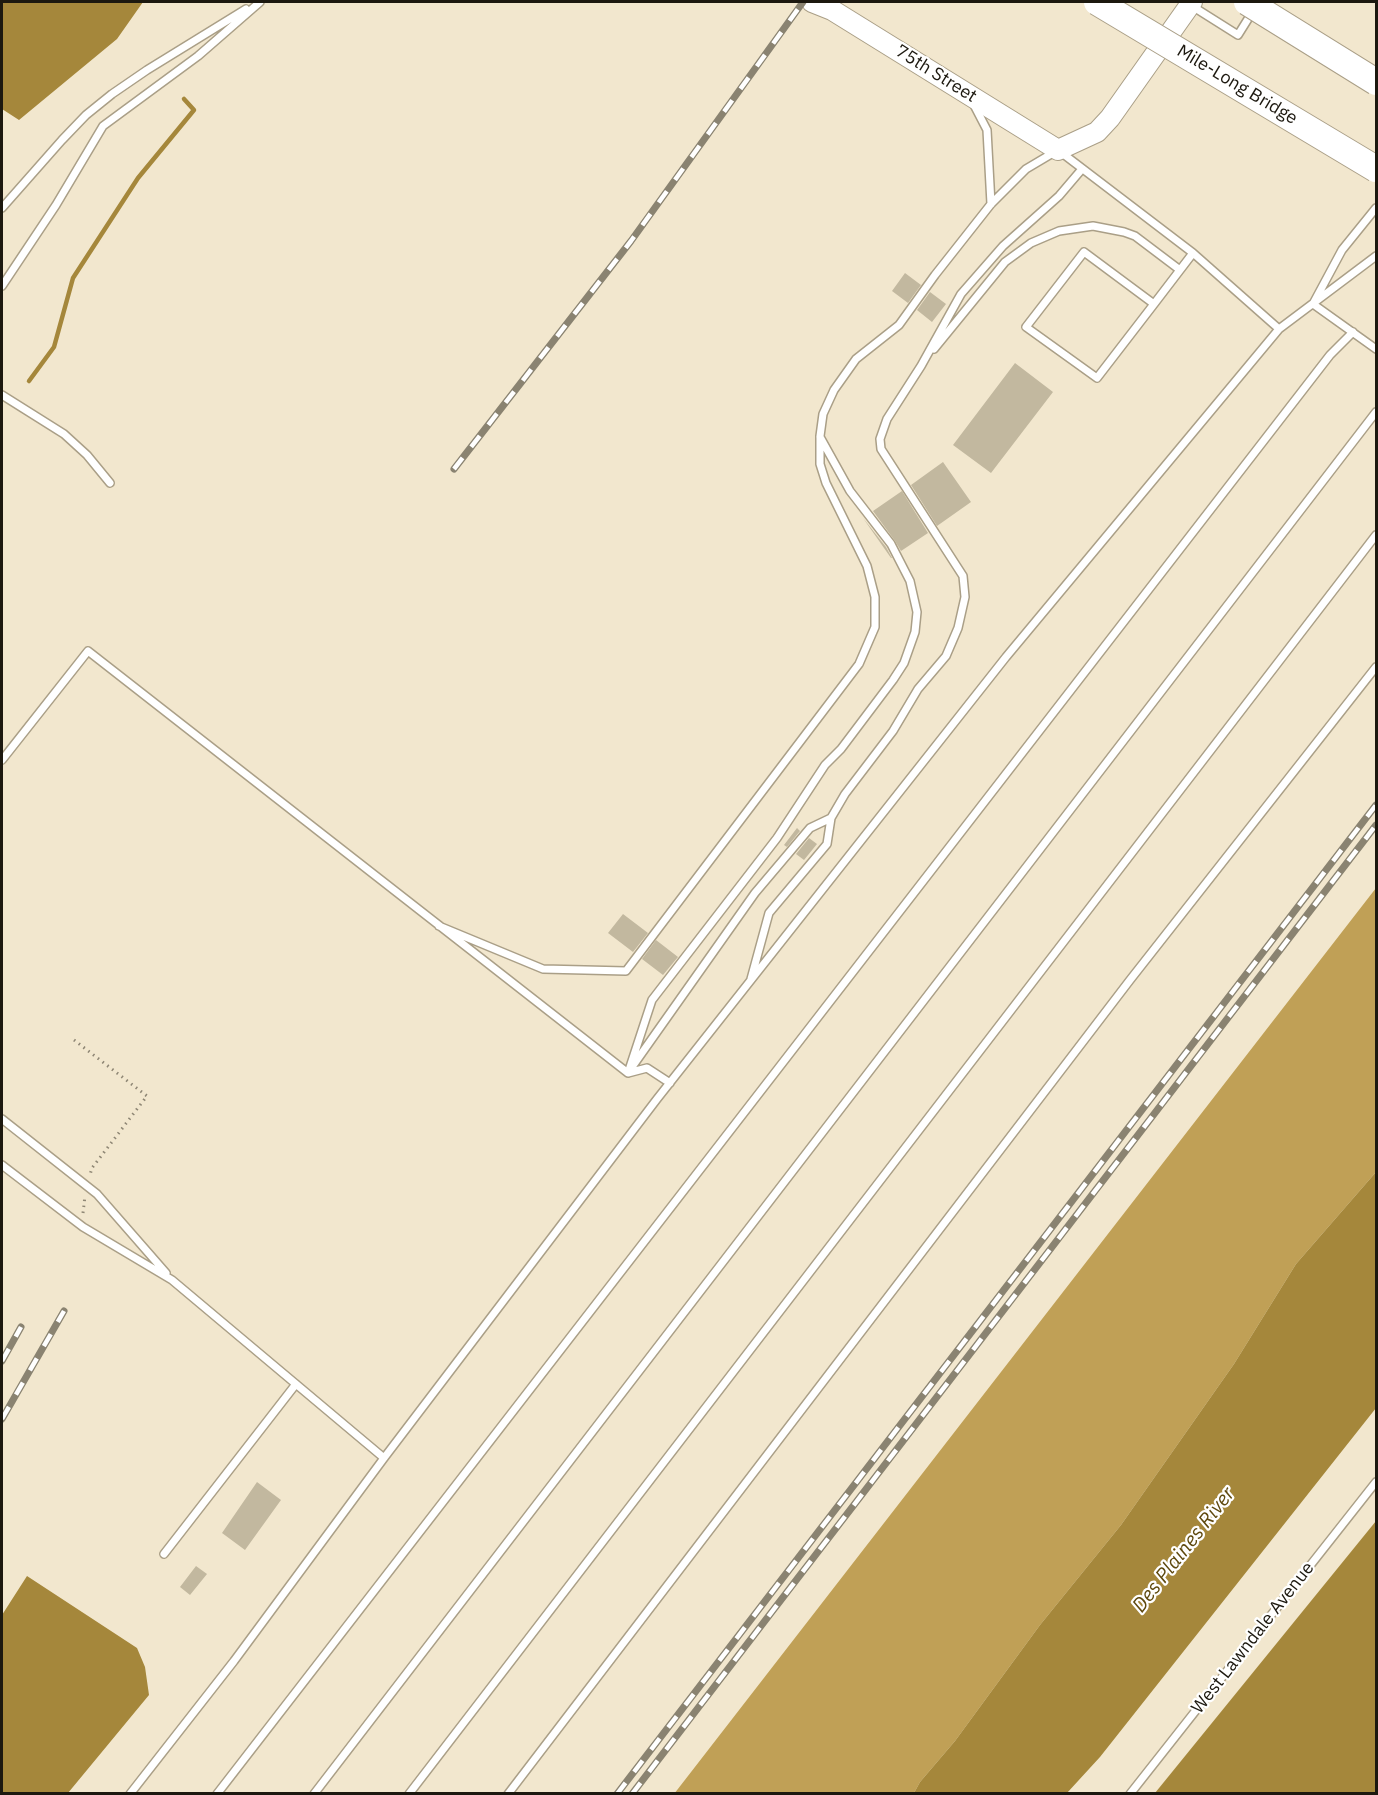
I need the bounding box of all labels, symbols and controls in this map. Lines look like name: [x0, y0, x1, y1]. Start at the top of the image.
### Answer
street label: 75th Street: [891, 41, 981, 107]
street label: Mile-Long Bridge: [1173, 41, 1301, 129]
water label: Des Plaines River: [1128, 1483, 1240, 1617]
street label: West Lawndale Avenue: [1187, 1558, 1319, 1718]

